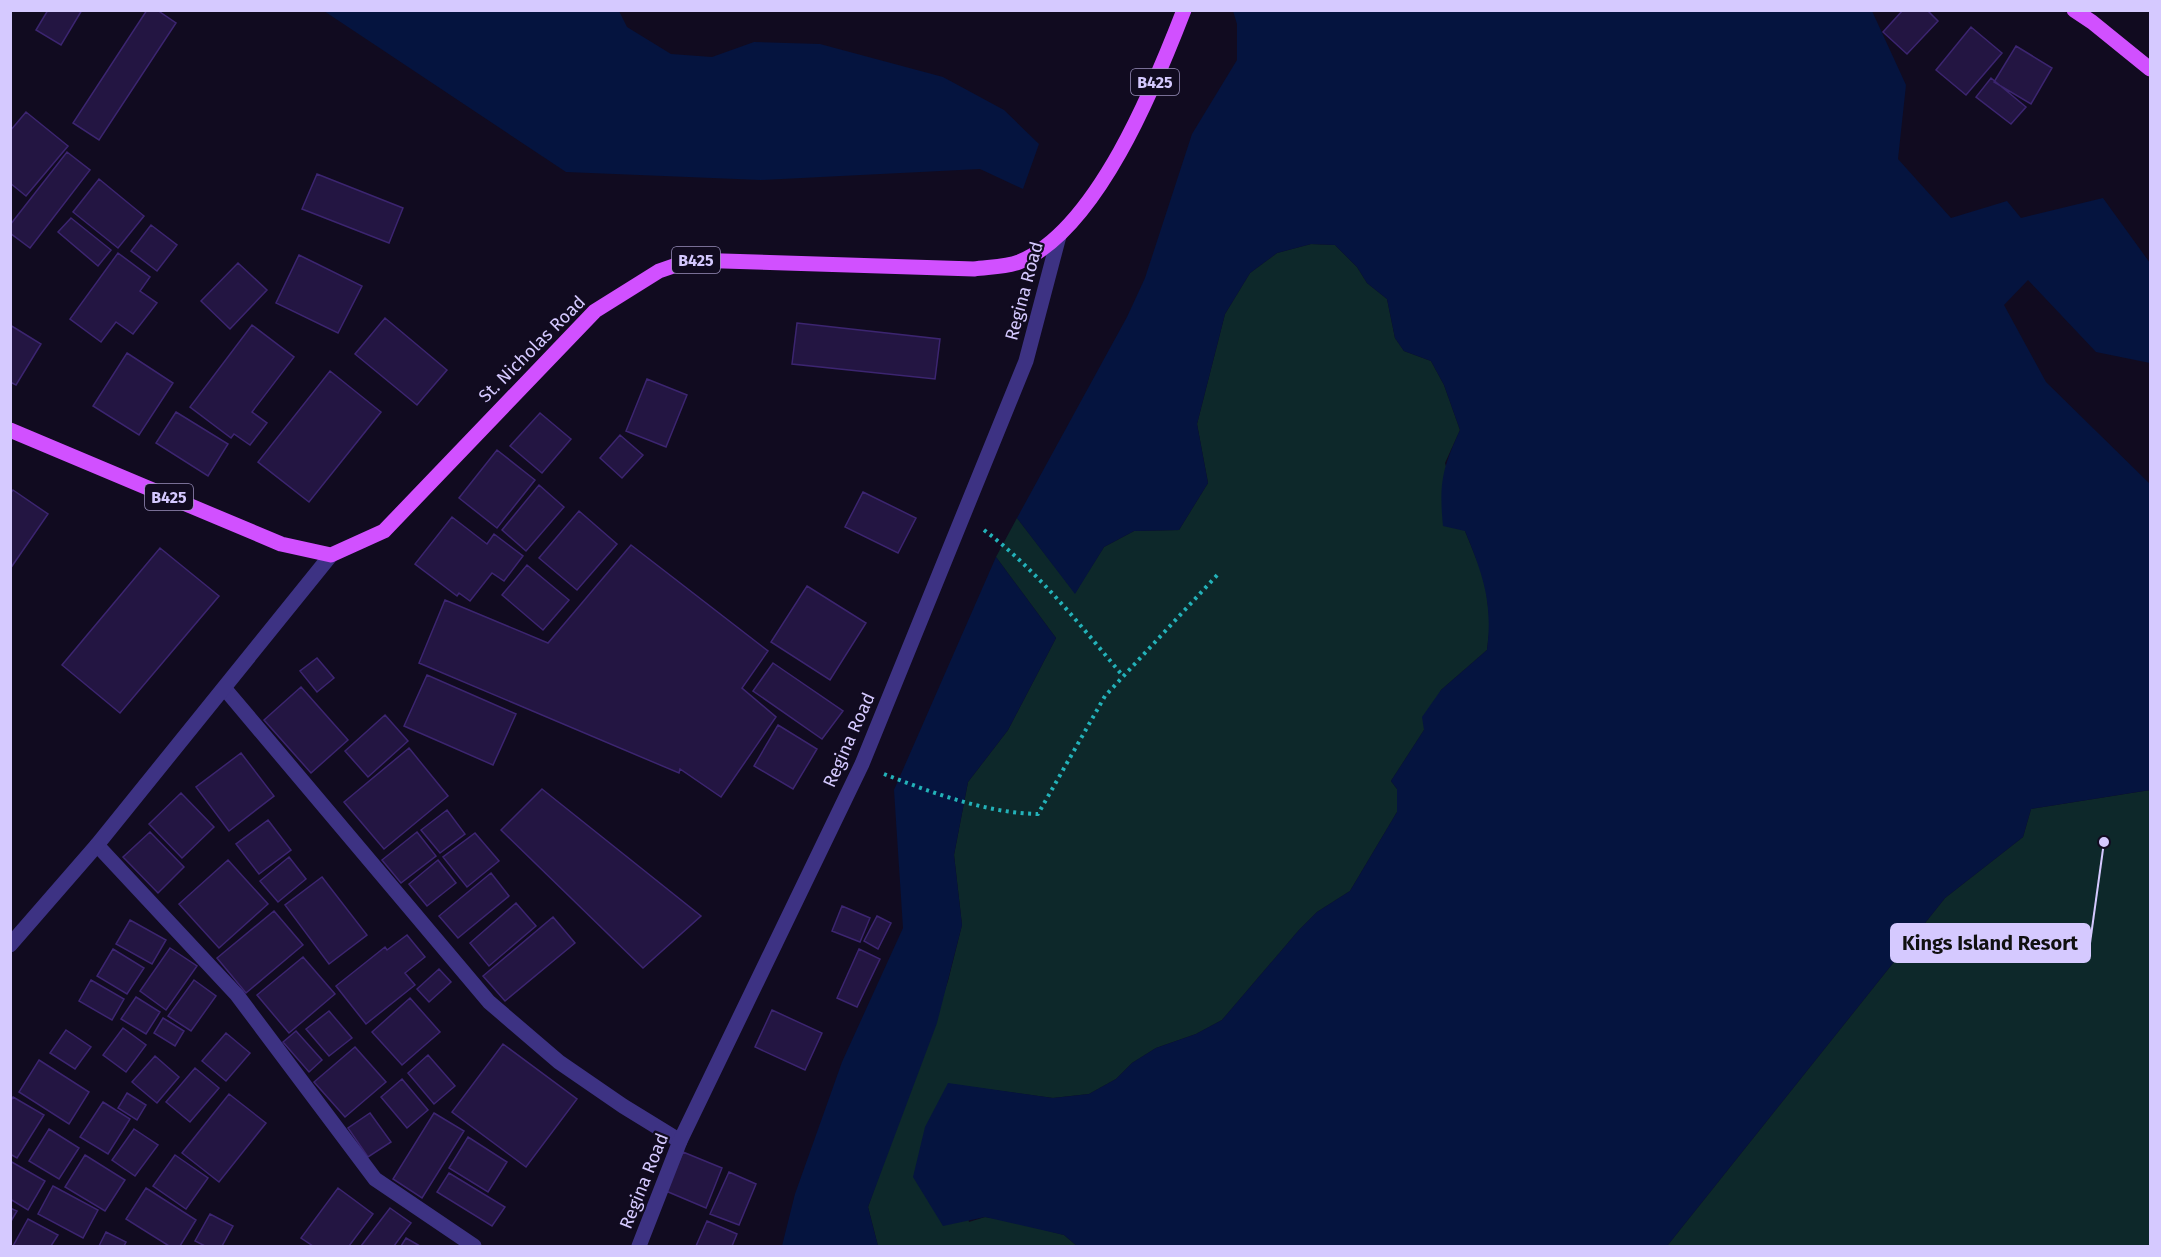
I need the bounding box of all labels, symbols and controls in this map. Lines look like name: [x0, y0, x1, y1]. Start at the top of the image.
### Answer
road number: B425: [1131, 69, 1179, 95]
street label: Regina Road: [1000, 239, 1048, 343]
road number: B425: [672, 247, 720, 273]
street label: St. Nicholas Road: [474, 291, 590, 407]
road number: B425: [145, 484, 193, 510]
street label: Regina Road: [818, 689, 880, 791]
callout: Kings Island Resort: [1891, 924, 2090, 962]
text: Kings Island Resort: [1902, 931, 2078, 955]
street label: Regina Road: [615, 1130, 673, 1232]

